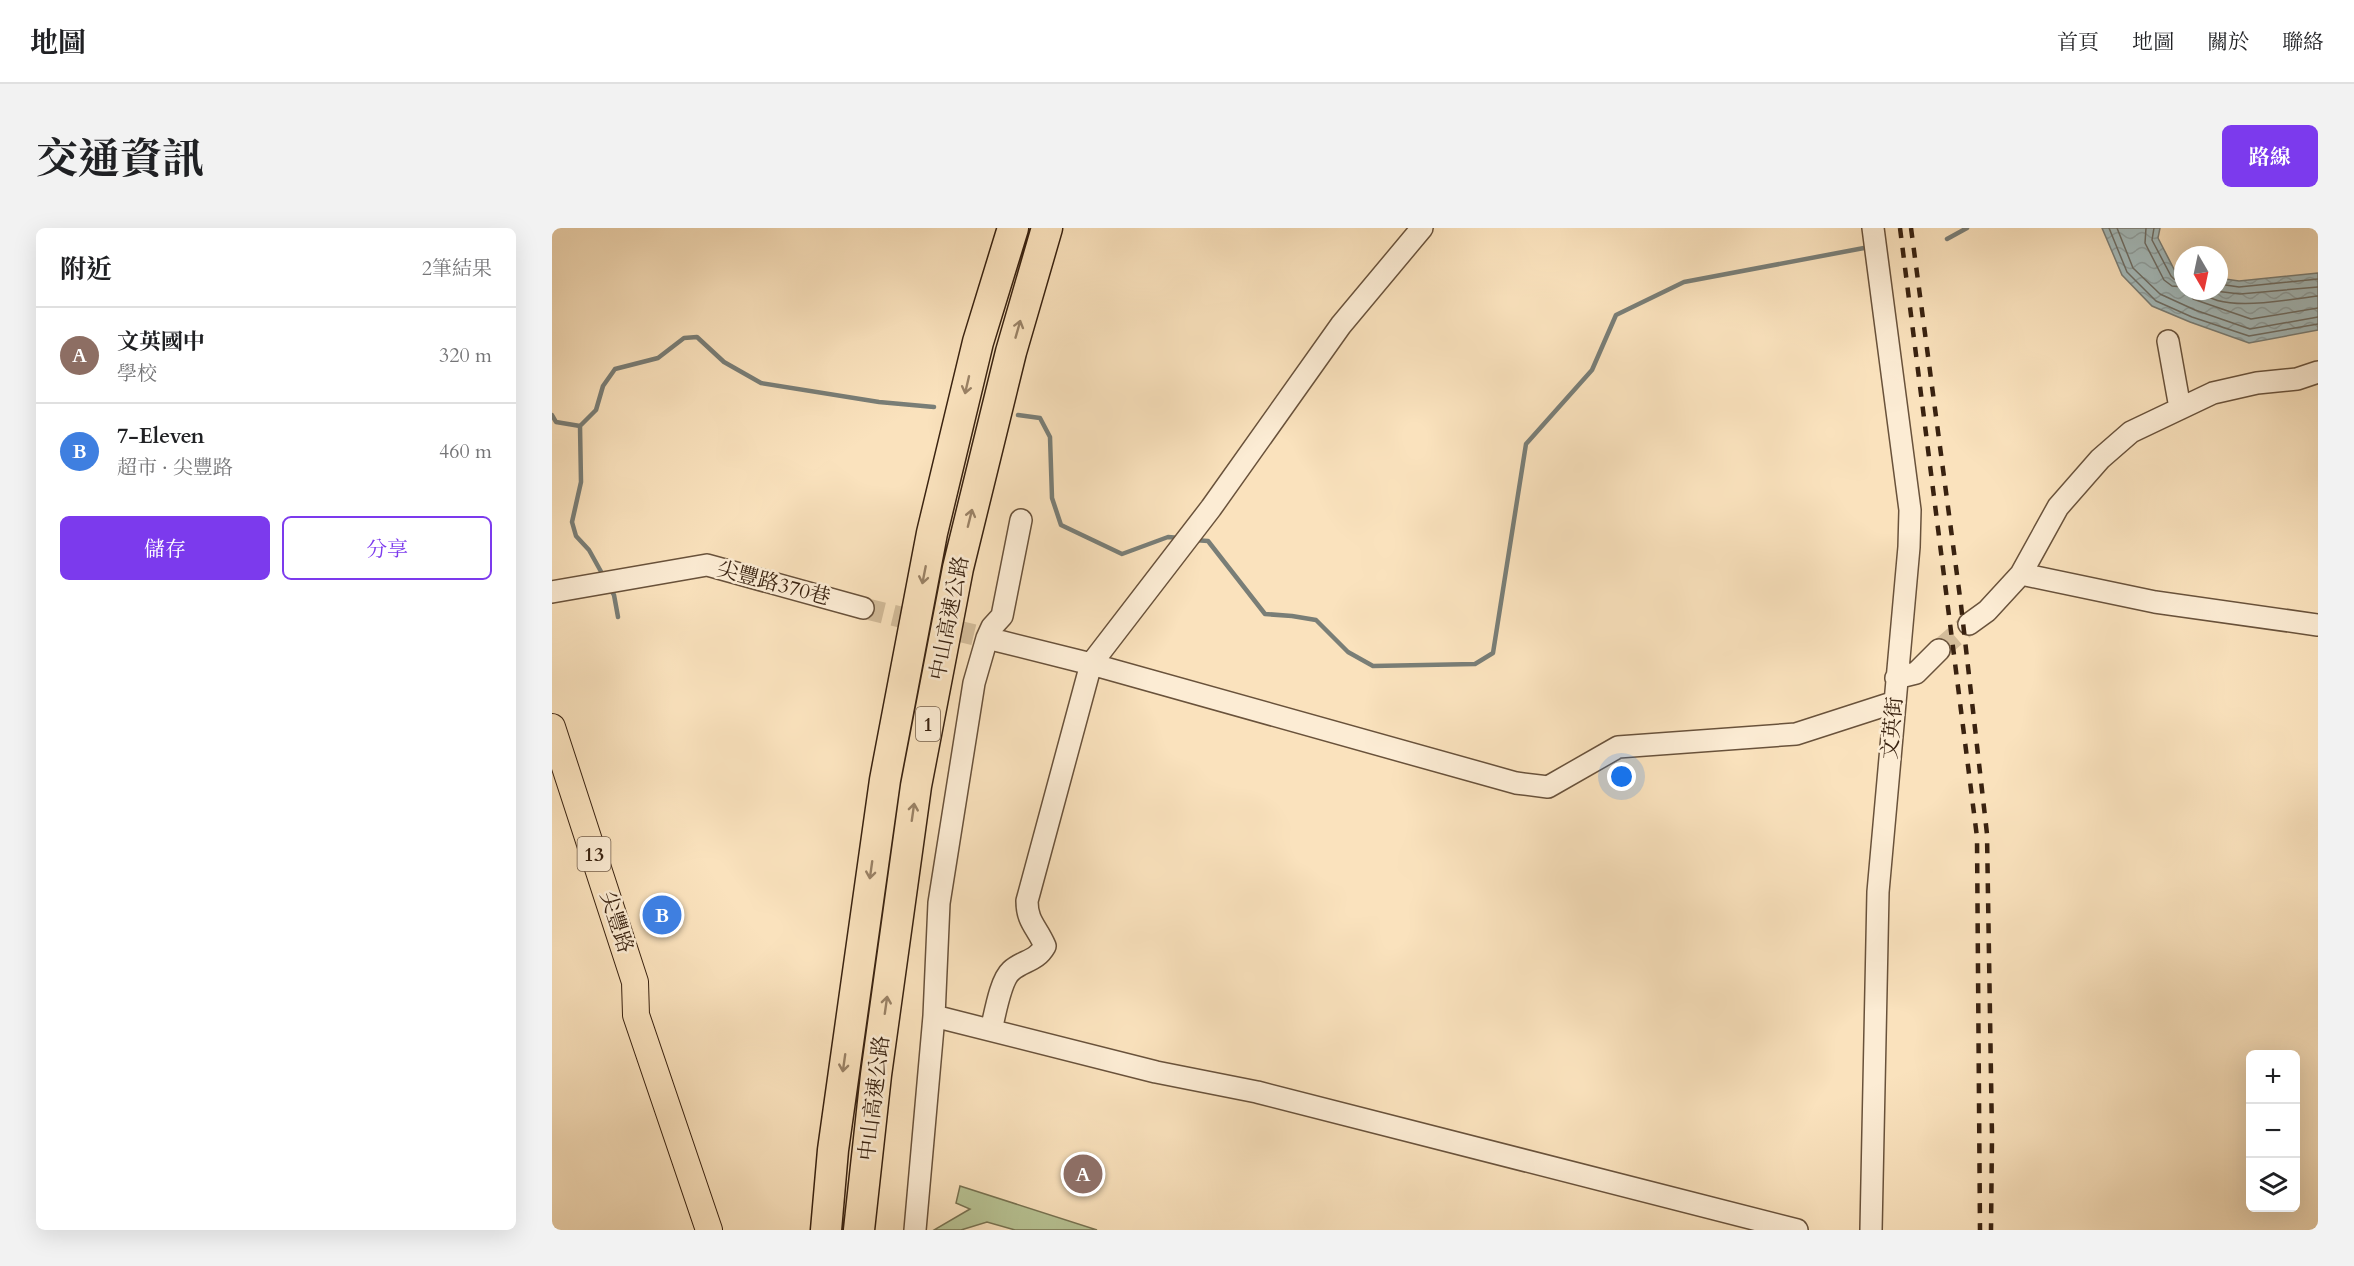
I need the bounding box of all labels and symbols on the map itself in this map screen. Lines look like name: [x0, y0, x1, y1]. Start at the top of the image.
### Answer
north arrow: [2174, 246, 2228, 300]
one-way arrow: [1013, 319, 1024, 338]
one-way arrow: [961, 375, 973, 394]
one-way arrow: [964, 508, 976, 527]
street label: 中山高速公路: [923, 553, 976, 683]
street label: 尖豐路370巷: [714, 554, 834, 613]
one-way arrow: [918, 565, 929, 584]
street label: 文英街: [1875, 695, 1910, 761]
road number: 1: [916, 707, 940, 741]
your location: [1607, 762, 1636, 791]
one-way arrow: [907, 803, 918, 822]
road number: 13: [578, 837, 610, 871]
one-way arrow: [866, 860, 877, 880]
street label: 尖豐路: [593, 888, 640, 957]
pin: B: [642, 892, 682, 938]
one-way arrow: [881, 996, 892, 1016]
street label: 中山高速公路: [852, 1034, 897, 1162]
one-way arrow: [839, 1053, 850, 1073]
pin: A: [1064, 1152, 1102, 1196]

